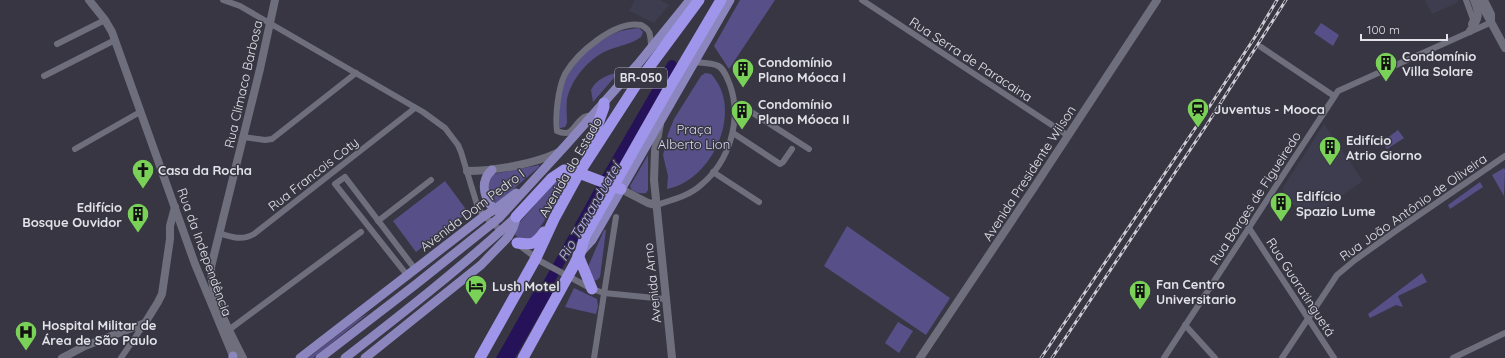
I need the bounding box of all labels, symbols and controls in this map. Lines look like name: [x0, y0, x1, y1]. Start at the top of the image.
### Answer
street label: Rua Serra de Paracaina: [907, 13, 1035, 105]
scale bar: [1361, 16, 1447, 42]
street label: Rua Clímaco Barbosa: [221, 19, 265, 149]
text: 100 m: [1367, 22, 1400, 37]
place label: Condomínio Villa Solare: [1402, 48, 1476, 79]
building icon: Condomínio Villa Solare: [1373, 50, 1399, 83]
place label: Condomínio Plano Móoca I: [758, 54, 846, 85]
building icon: Condomínio Plano Móoca I: [730, 56, 756, 89]
road number: BR-050: [615, 68, 667, 88]
place label: Condomínio Plano Móoca II: [758, 96, 850, 127]
station icon: Juventus - Mooca: [1185, 96, 1211, 129]
building icon: Condomínio Plano Móoca II: [729, 98, 755, 131]
place label: Juventus - Mooca: [1214, 101, 1325, 117]
street label: Avenida Presidente Wilson: [979, 102, 1079, 244]
street label: Avenida do Estado: [535, 114, 605, 220]
park label: Praça Alberto Lion: [658, 121, 730, 152]
street label: Rua Borges de Figueiredo: [1206, 128, 1304, 268]
place label: Edifício Atrio Giorno: [1346, 132, 1422, 163]
street label: Rua Francois Coty: [265, 134, 361, 214]
building icon: Edifício Atrio Giorno: [1317, 134, 1343, 167]
street label: Rua João Antônio de Oliveira: [1336, 150, 1490, 264]
church icon: Casa da Rocha: [130, 157, 156, 190]
water label: Rio Tamanduateí: [554, 157, 626, 264]
place label: Casa da Rocha: [158, 162, 252, 178]
street label: Avenida Dom Pedro I: [417, 165, 527, 255]
street label: Rua da Independência: [174, 186, 236, 318]
place label: Edifício Spazio Lume: [1296, 188, 1376, 219]
building icon: Edifício Spazio Lume: [1268, 190, 1294, 223]
place label: Edifício Bosque Ouvidor: [22, 199, 122, 230]
building icon: Edifício Bosque Ouvidor: [125, 201, 151, 234]
street label: Rua Guaratinguetá: [1263, 235, 1339, 339]
street label: Avenida Arno: [640, 242, 664, 324]
hotel icon: Lush Motel: [463, 273, 489, 306]
place label: Fan Centro Universitario: [1156, 276, 1236, 307]
place label: Lush Motel: [492, 278, 560, 294]
building icon: Fan Centro Universitario: [1127, 278, 1153, 311]
place label: Hospital Militar de Área de São Paulo: [42, 317, 157, 348]
hospital icon: Hospital Militar de Área de São Paulo: [13, 319, 39, 352]

